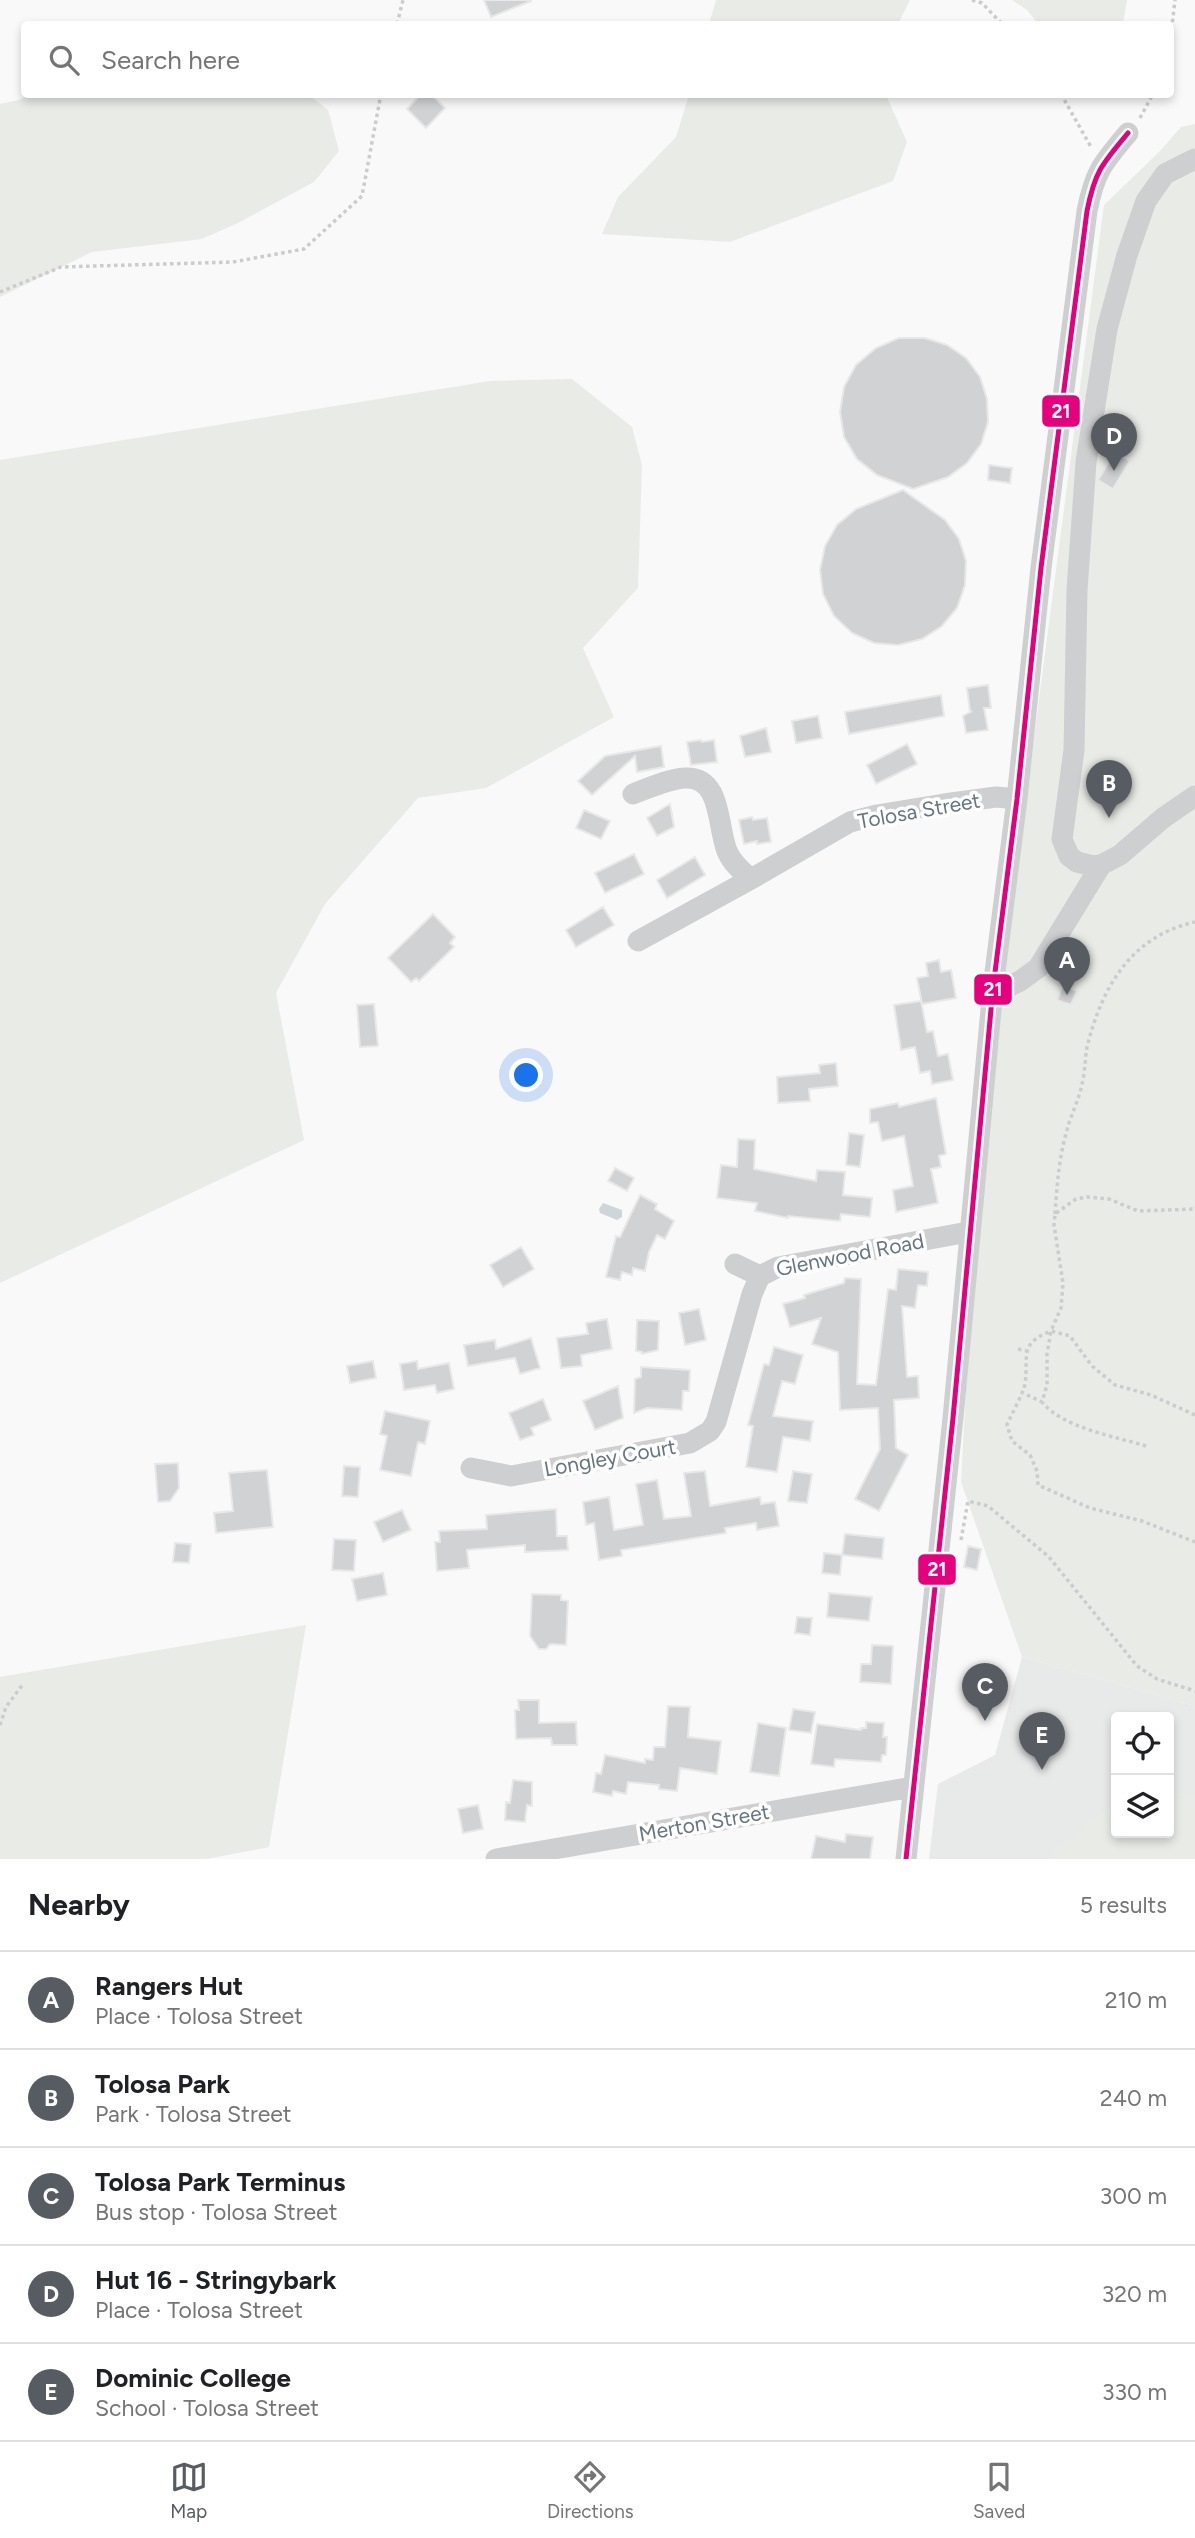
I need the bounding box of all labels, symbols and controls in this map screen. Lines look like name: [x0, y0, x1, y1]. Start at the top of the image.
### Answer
search box: [21, 21, 1174, 98]
icon: search: [45, 41, 83, 79]
text: Search here: [101, 44, 240, 76]
line badge: 21: [1041, 394, 1081, 428]
text: 21: [1051, 400, 1071, 423]
pin: D: [1091, 413, 1137, 471]
pin: B: [1086, 760, 1132, 818]
street label: Tolosa Street: [856, 787, 982, 834]
pin: A: [1044, 937, 1090, 995]
line badge: 21: [973, 973, 1013, 1006]
text: 21: [983, 978, 1003, 1001]
your location: [509, 1058, 543, 1092]
street label: Glenwood Road: [774, 1228, 926, 1281]
street label: Longley Court: [542, 1434, 678, 1481]
line badge: 21: [917, 1553, 957, 1586]
text: 21: [927, 1558, 947, 1581]
pin: C: [962, 1663, 1008, 1721]
pin: E: [1019, 1712, 1065, 1770]
map controls: [1111, 1712, 1174, 1838]
button: locate: [1111, 1712, 1174, 1775]
button: layers: [1111, 1775, 1174, 1838]
street label: Merton Street: [637, 1799, 771, 1846]
text: Nearby: [28, 1886, 130, 1923]
text: 5 results: [1080, 1891, 1167, 1919]
text: Rangers Hut: [95, 1970, 243, 2002]
text: A: [43, 1986, 59, 2014]
text: 210 m: [1105, 1986, 1167, 2014]
text: Place · Tolosa Street: [95, 2002, 303, 2030]
text: Tolosa Park: [95, 2068, 230, 2100]
text: B: [44, 2084, 58, 2112]
text: 240 m: [1100, 2084, 1167, 2112]
text: Park · Tolosa Street: [95, 2100, 292, 2128]
text: Tolosa Park Terminus: [95, 2166, 345, 2198]
text: C: [43, 2182, 59, 2210]
text: 300 m: [1100, 2182, 1167, 2210]
text: Bus stop · Tolosa Street: [95, 2198, 337, 2226]
text: Hut 16 - Stringybark: [95, 2264, 336, 2296]
text: D: [43, 2280, 59, 2308]
text: 320 m: [1102, 2280, 1167, 2308]
text: Place · Tolosa Street: [95, 2296, 303, 2324]
text: Dominic College: [95, 2362, 291, 2394]
text: E: [44, 2378, 58, 2406]
text: 330 m: [1102, 2378, 1167, 2406]
text: School · Tolosa Street: [95, 2394, 319, 2422]
tab: Map: [170, 2458, 208, 2523]
tab: Directions: [547, 2458, 634, 2523]
tab: Saved: [973, 2458, 1025, 2523]

